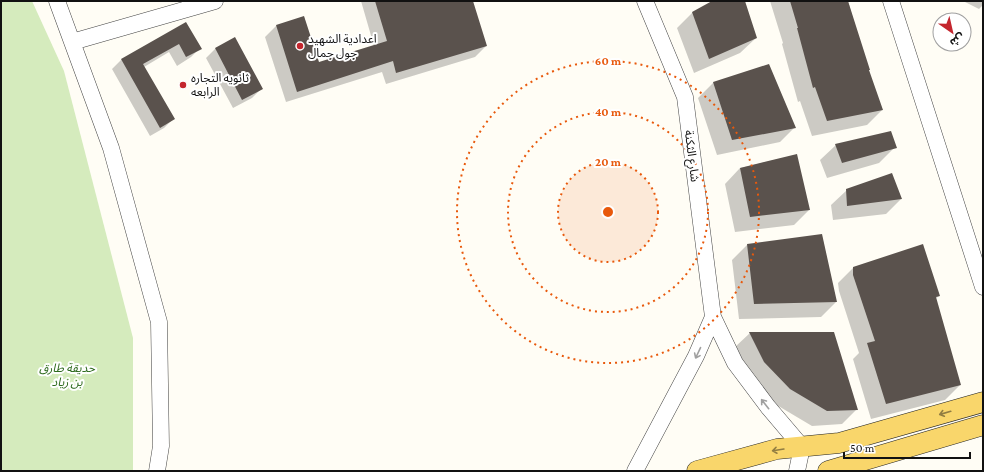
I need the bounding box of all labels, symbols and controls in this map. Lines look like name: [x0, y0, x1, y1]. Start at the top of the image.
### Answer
north arrow: [932, 12, 972, 52]
text: ش: [947, 30, 967, 49]
place label: اعدادية الشهيد جول جمال: [308, 32, 377, 60]
marker: اعدادية الشهيد جول جمال: [295, 41, 305, 51]
text: 60 m: [595, 54, 622, 68]
place label: ثانويه التجاره الرابعه: [191, 71, 249, 99]
marker: ثانويه التجاره الرابعه: [178, 80, 188, 90]
text: 40 m: [595, 105, 622, 119]
street label: شارع الثكنة: [680, 129, 702, 183]
text: 20 m: [595, 155, 622, 169]
centre of rings: [601, 205, 615, 219]
one-way arrow: [693, 347, 701, 359]
park label: حديقة طارق بن زياد: [39, 361, 96, 389]
one-way arrow: [761, 398, 770, 409]
one-way arrow: [939, 410, 952, 417]
scale bar: [844, 434, 970, 460]
text: 50 m: [850, 441, 875, 455]
one-way arrow: [772, 446, 785, 454]

